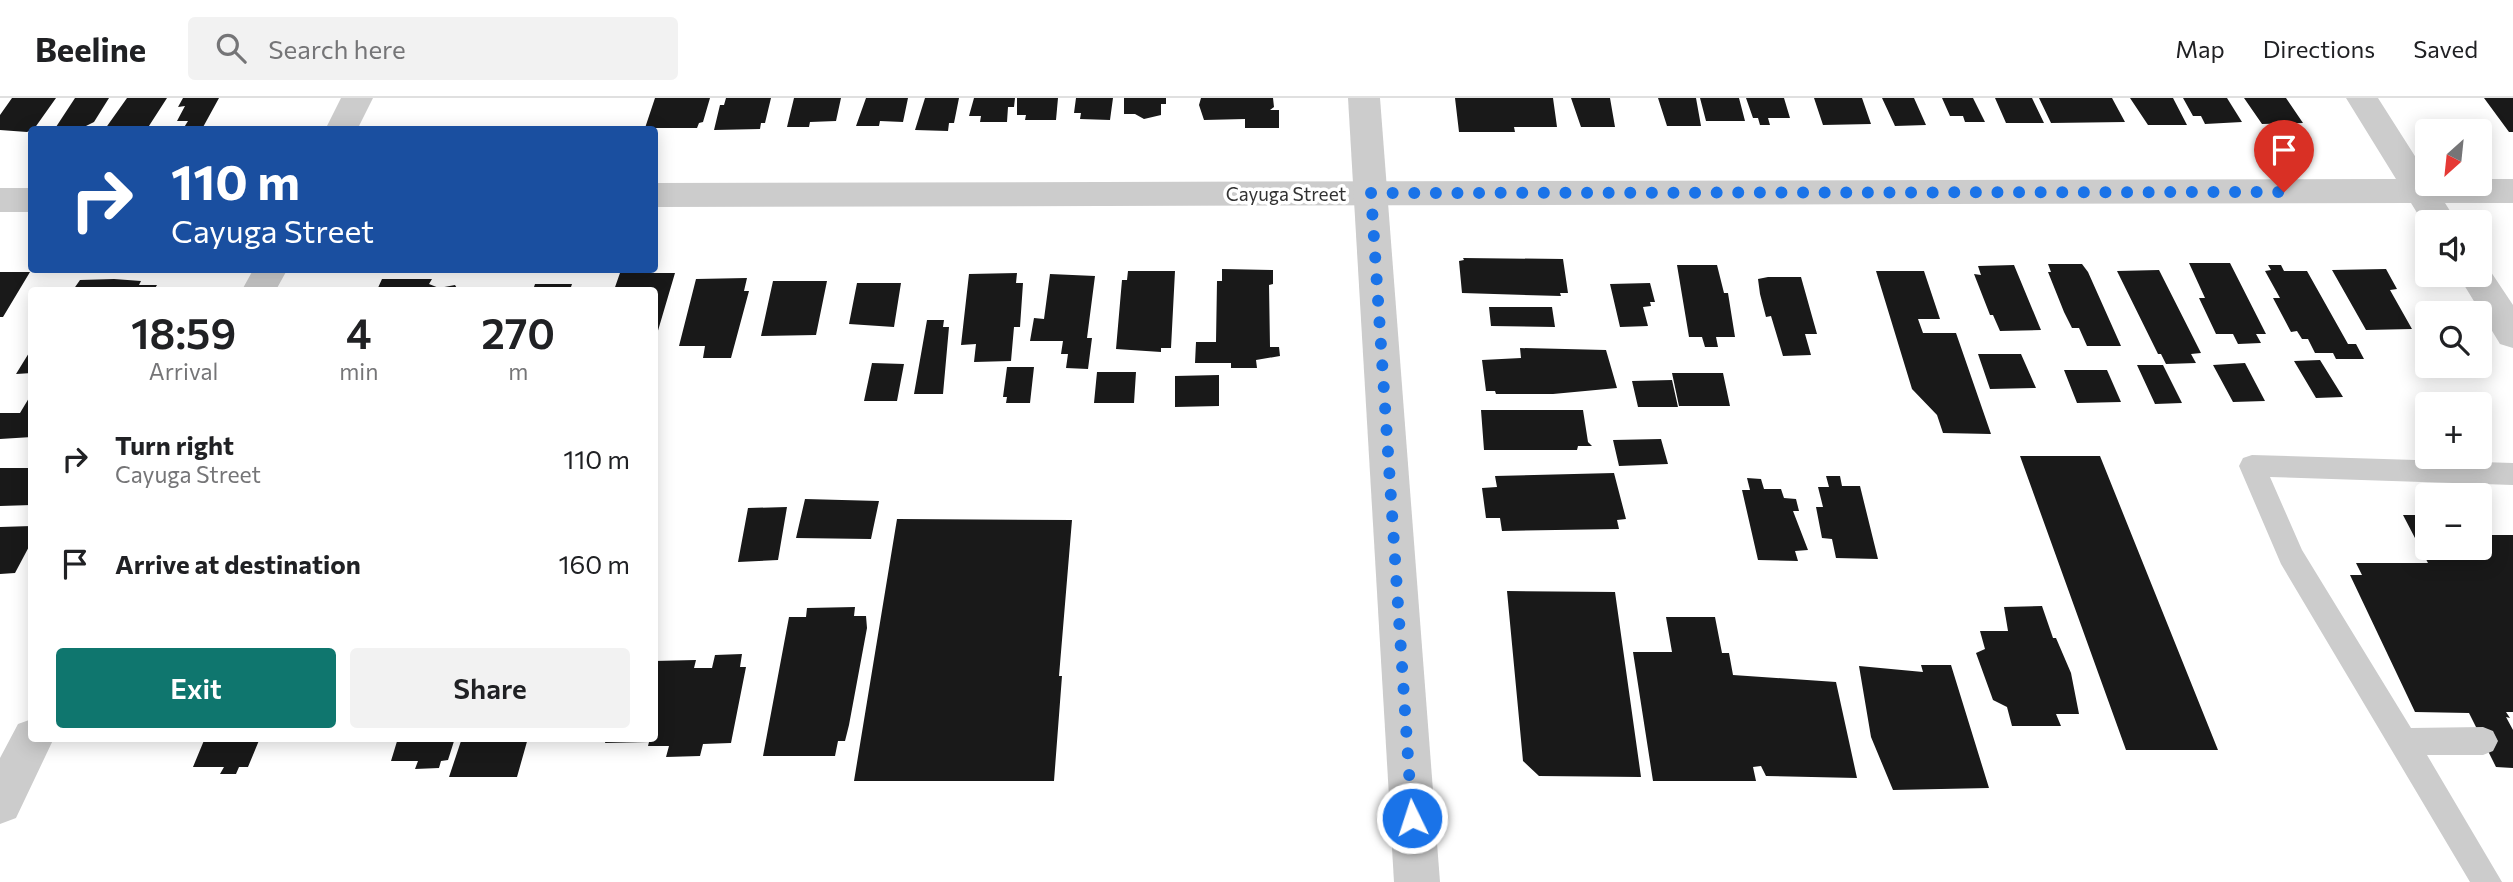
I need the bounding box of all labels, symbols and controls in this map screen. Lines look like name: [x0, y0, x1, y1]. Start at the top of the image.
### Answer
search box: [188, 17, 678, 80]
text: Beeline: [35, 28, 146, 69]
icon: search: [212, 29, 250, 67]
text: Search here: [268, 33, 406, 64]
text: Map: [2175, 34, 2225, 63]
text: Directions: [2263, 34, 2375, 63]
text: Saved: [2413, 34, 2478, 63]
north arrow: [2415, 119, 2492, 196]
map controls: [2415, 119, 2492, 560]
pin: [2254, 120, 2314, 192]
icon: arrive: [2265, 131, 2303, 169]
text: 110 m: [171, 150, 300, 210]
icon: right: [56, 154, 147, 245]
street label: Cayuga Street: [1226, 182, 1347, 205]
text: Cayuga Street: [171, 210, 374, 250]
button: sound: [2415, 210, 2492, 287]
button: search: [2415, 301, 2492, 378]
text: 18:59: [131, 306, 236, 358]
text: 4: [346, 306, 372, 358]
text: 270: [481, 306, 555, 358]
text: Arrival: [149, 357, 218, 385]
text: min: [339, 357, 378, 385]
text: m: [508, 357, 528, 385]
button: +: [2415, 392, 2492, 469]
text: Turn right: [115, 429, 234, 460]
icon: right: [56, 440, 94, 478]
text: 110 m: [563, 443, 630, 474]
text: Cayuga Street: [115, 460, 261, 488]
button: −: [2415, 483, 2492, 560]
icon: arrive: [56, 545, 94, 583]
text: Arrive at destination: [115, 548, 361, 579]
text: 160 m: [558, 548, 630, 579]
button: Exit: [56, 648, 336, 728]
button: Share: [350, 648, 630, 728]
position arrow: [1375, 781, 1449, 855]

